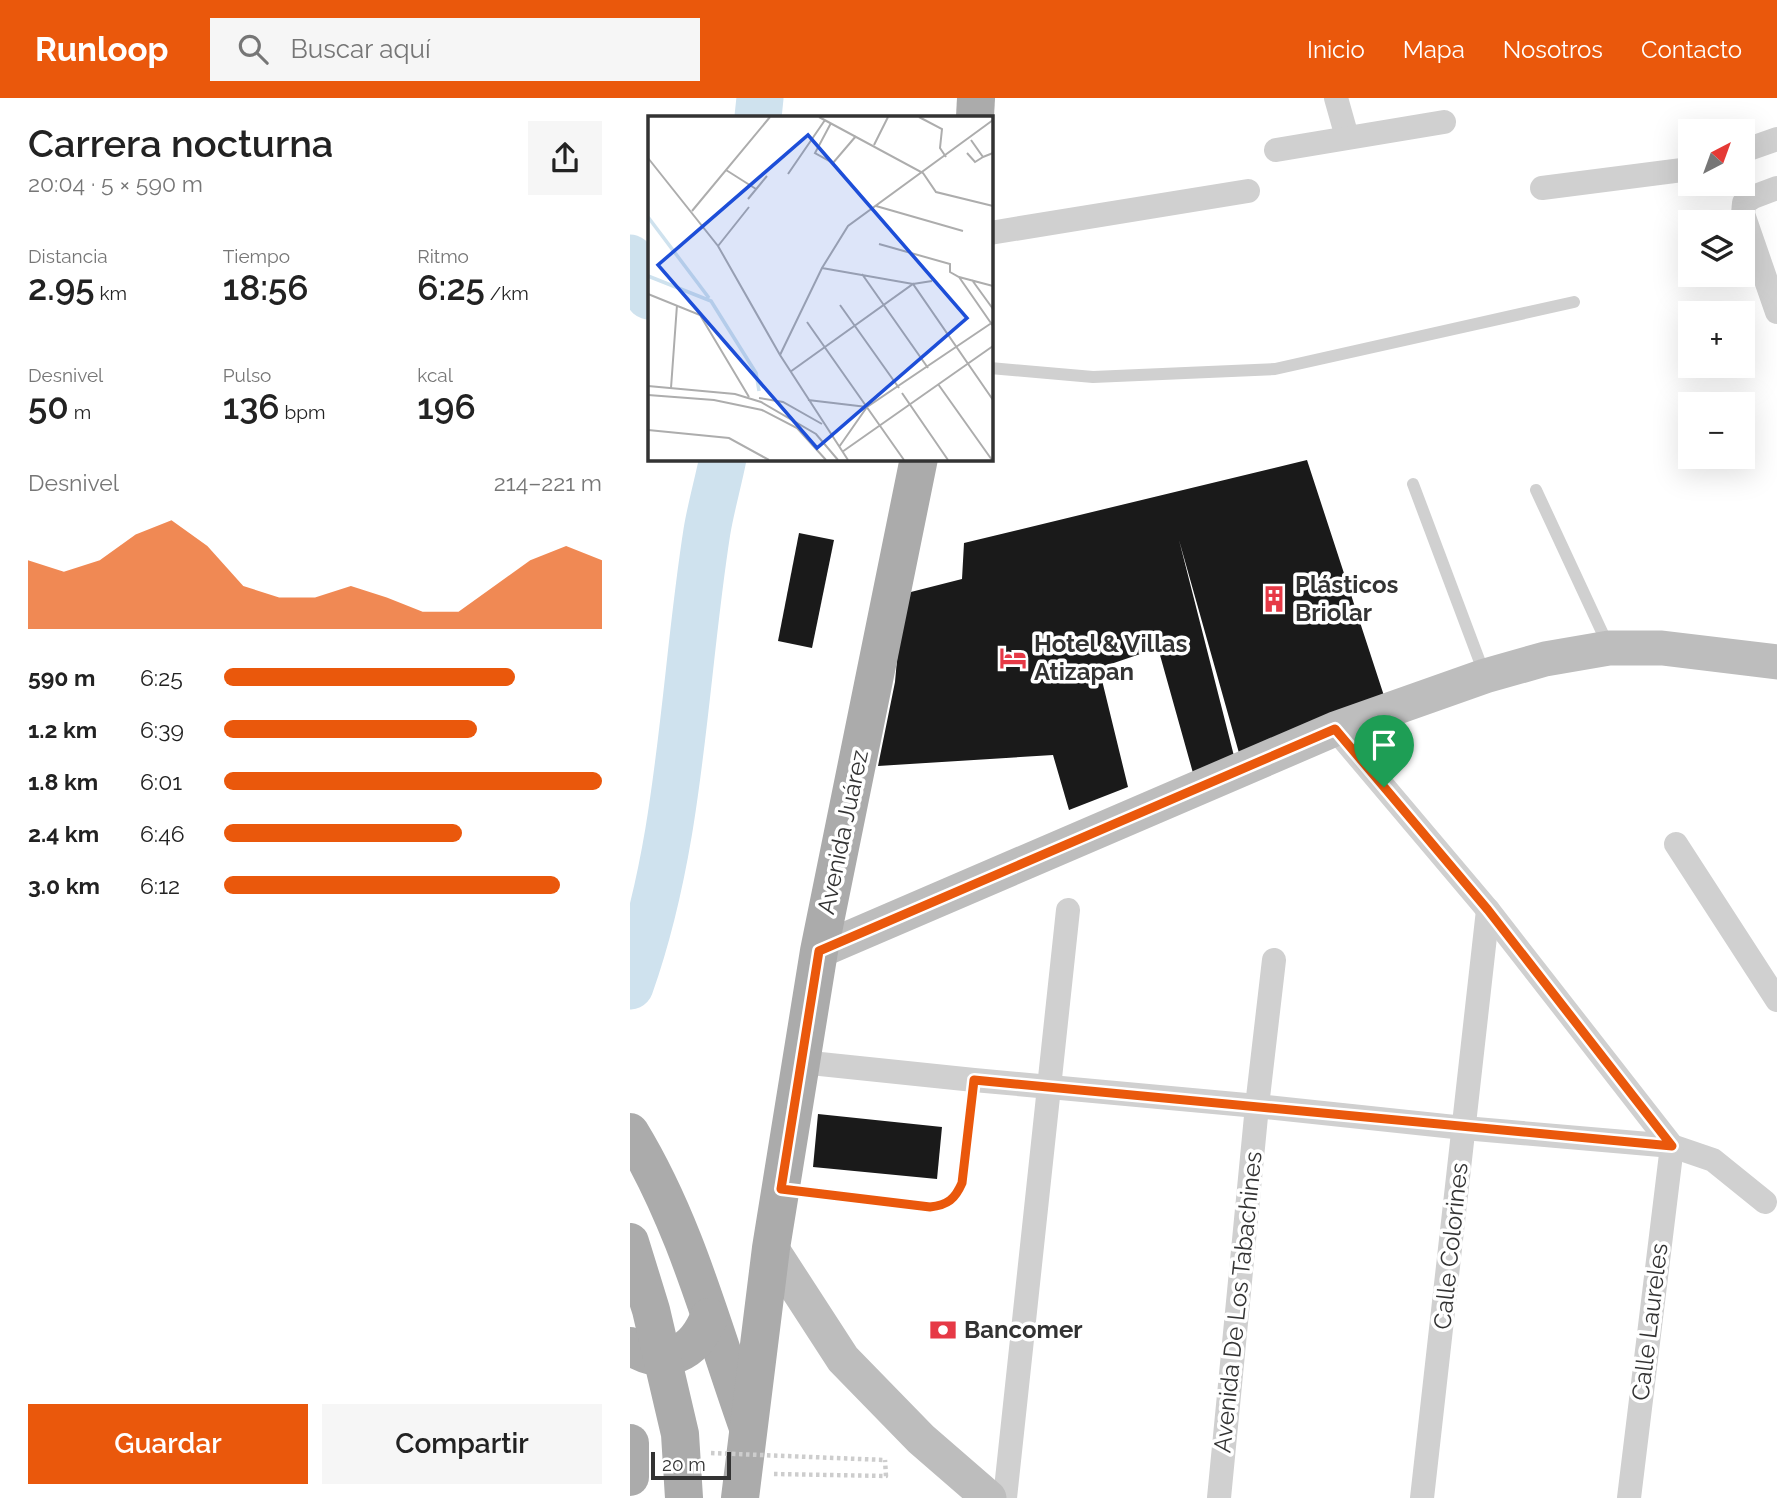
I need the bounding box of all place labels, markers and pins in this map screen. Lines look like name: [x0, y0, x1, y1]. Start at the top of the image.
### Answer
place label: Plásticos Briolar: [1295, 570, 1398, 627]
building icon: Plásticos Briolar: [1259, 584, 1289, 614]
place label: Hotel & Villas Atizapan: [1034, 629, 1188, 686]
hotel icon: Hotel & Villas Atizapan: [998, 643, 1028, 673]
pin: [1354, 715, 1414, 787]
bank icon: Bancomer: [928, 1315, 958, 1345]
place label: Bancomer: [964, 1315, 1083, 1344]

